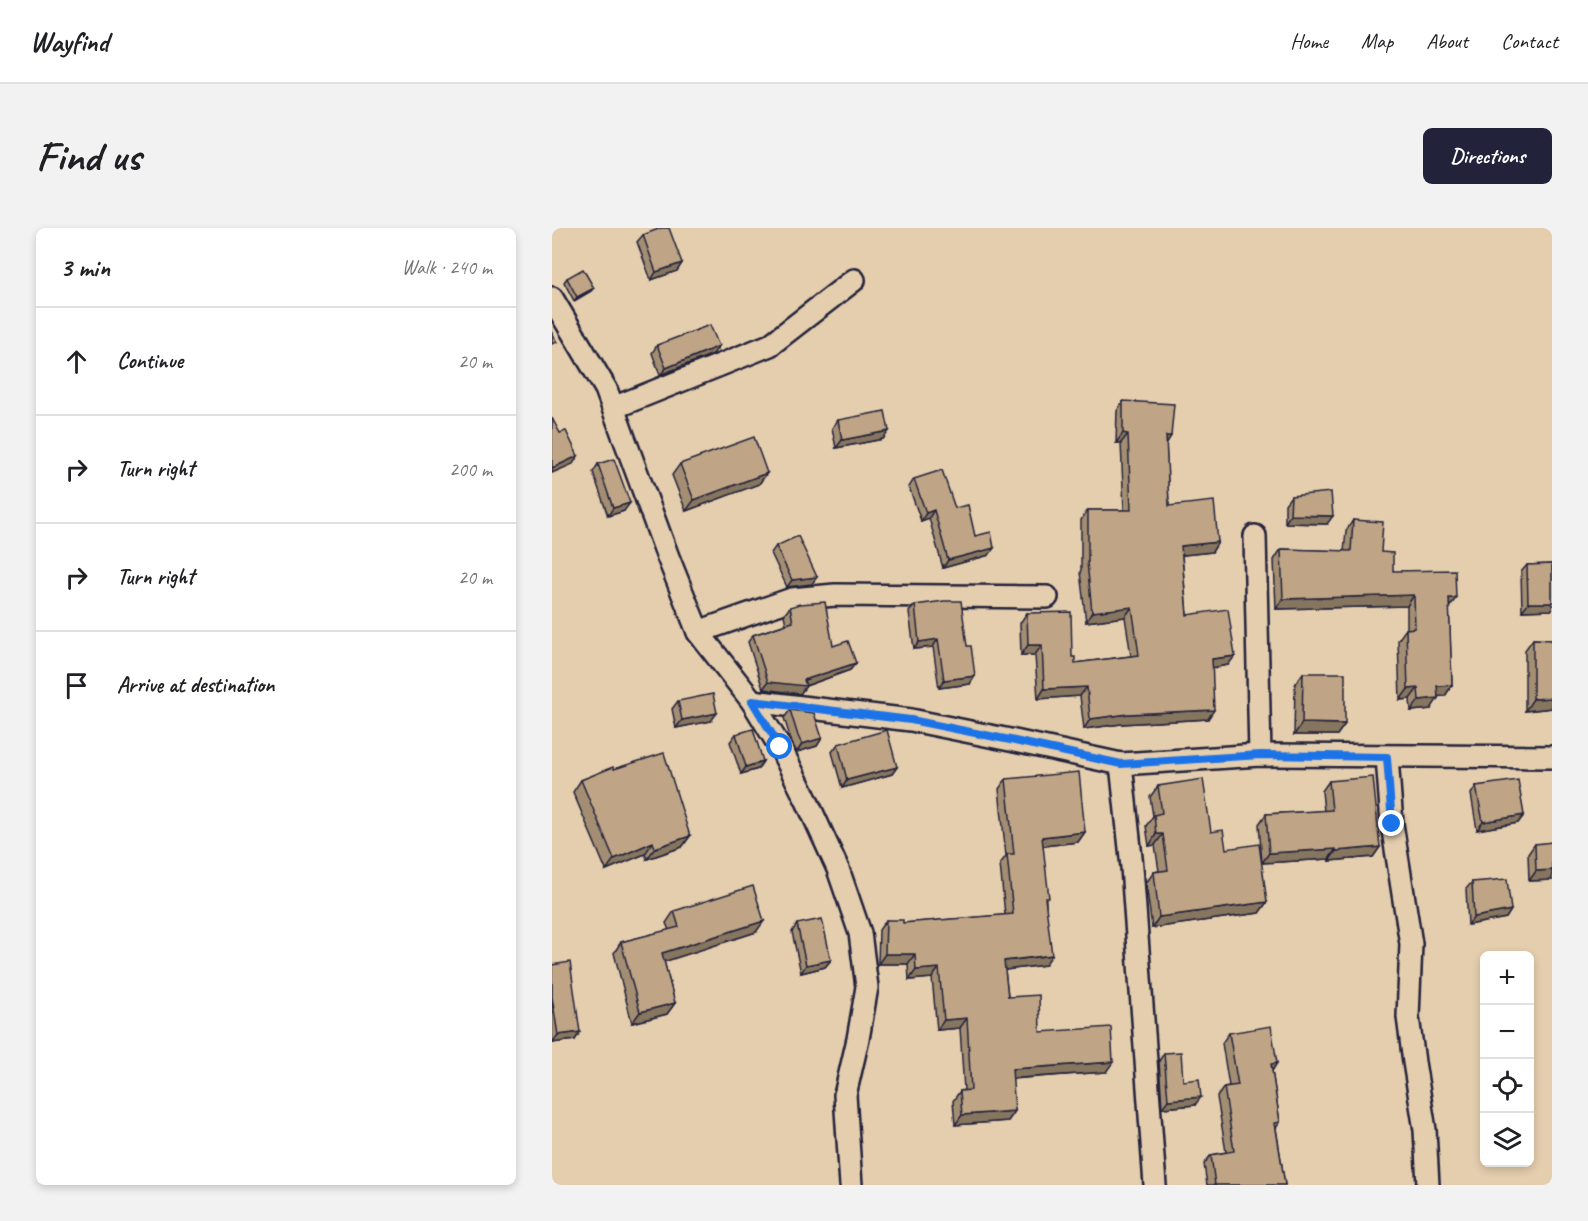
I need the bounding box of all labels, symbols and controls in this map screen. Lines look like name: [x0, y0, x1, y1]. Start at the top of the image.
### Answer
text: Wayfind: [30, 24, 109, 59]
text: Home: [1290, 28, 1328, 54]
text: Map: [1361, 28, 1393, 54]
text: About: [1426, 28, 1468, 54]
text: Contact: [1501, 28, 1558, 54]
button: Directions: [1423, 128, 1552, 184]
text: Find us: [36, 130, 141, 183]
text: 3 min: [60, 251, 110, 284]
text: Walk · 240 m: [402, 255, 492, 280]
icon: ahead: [60, 345, 93, 378]
text: Continue: [117, 347, 183, 375]
text: 20 m: [458, 349, 492, 374]
icon: right: [60, 453, 93, 486]
text: Turn right: [117, 455, 194, 483]
text: 200 m: [449, 457, 492, 482]
icon: right: [60, 561, 93, 594]
text: Turn right: [117, 563, 194, 591]
text: 20 m: [458, 565, 492, 590]
icon: arrive: [60, 669, 93, 702]
text: Arrive at destination: [117, 671, 274, 699]
route start: [766, 733, 792, 759]
route end: [1378, 810, 1404, 836]
map controls: [1480, 951, 1534, 1167]
button: +: [1480, 951, 1534, 1005]
button: −: [1480, 1005, 1534, 1059]
button: locate: [1480, 1059, 1534, 1113]
button: layers: [1480, 1113, 1534, 1167]

